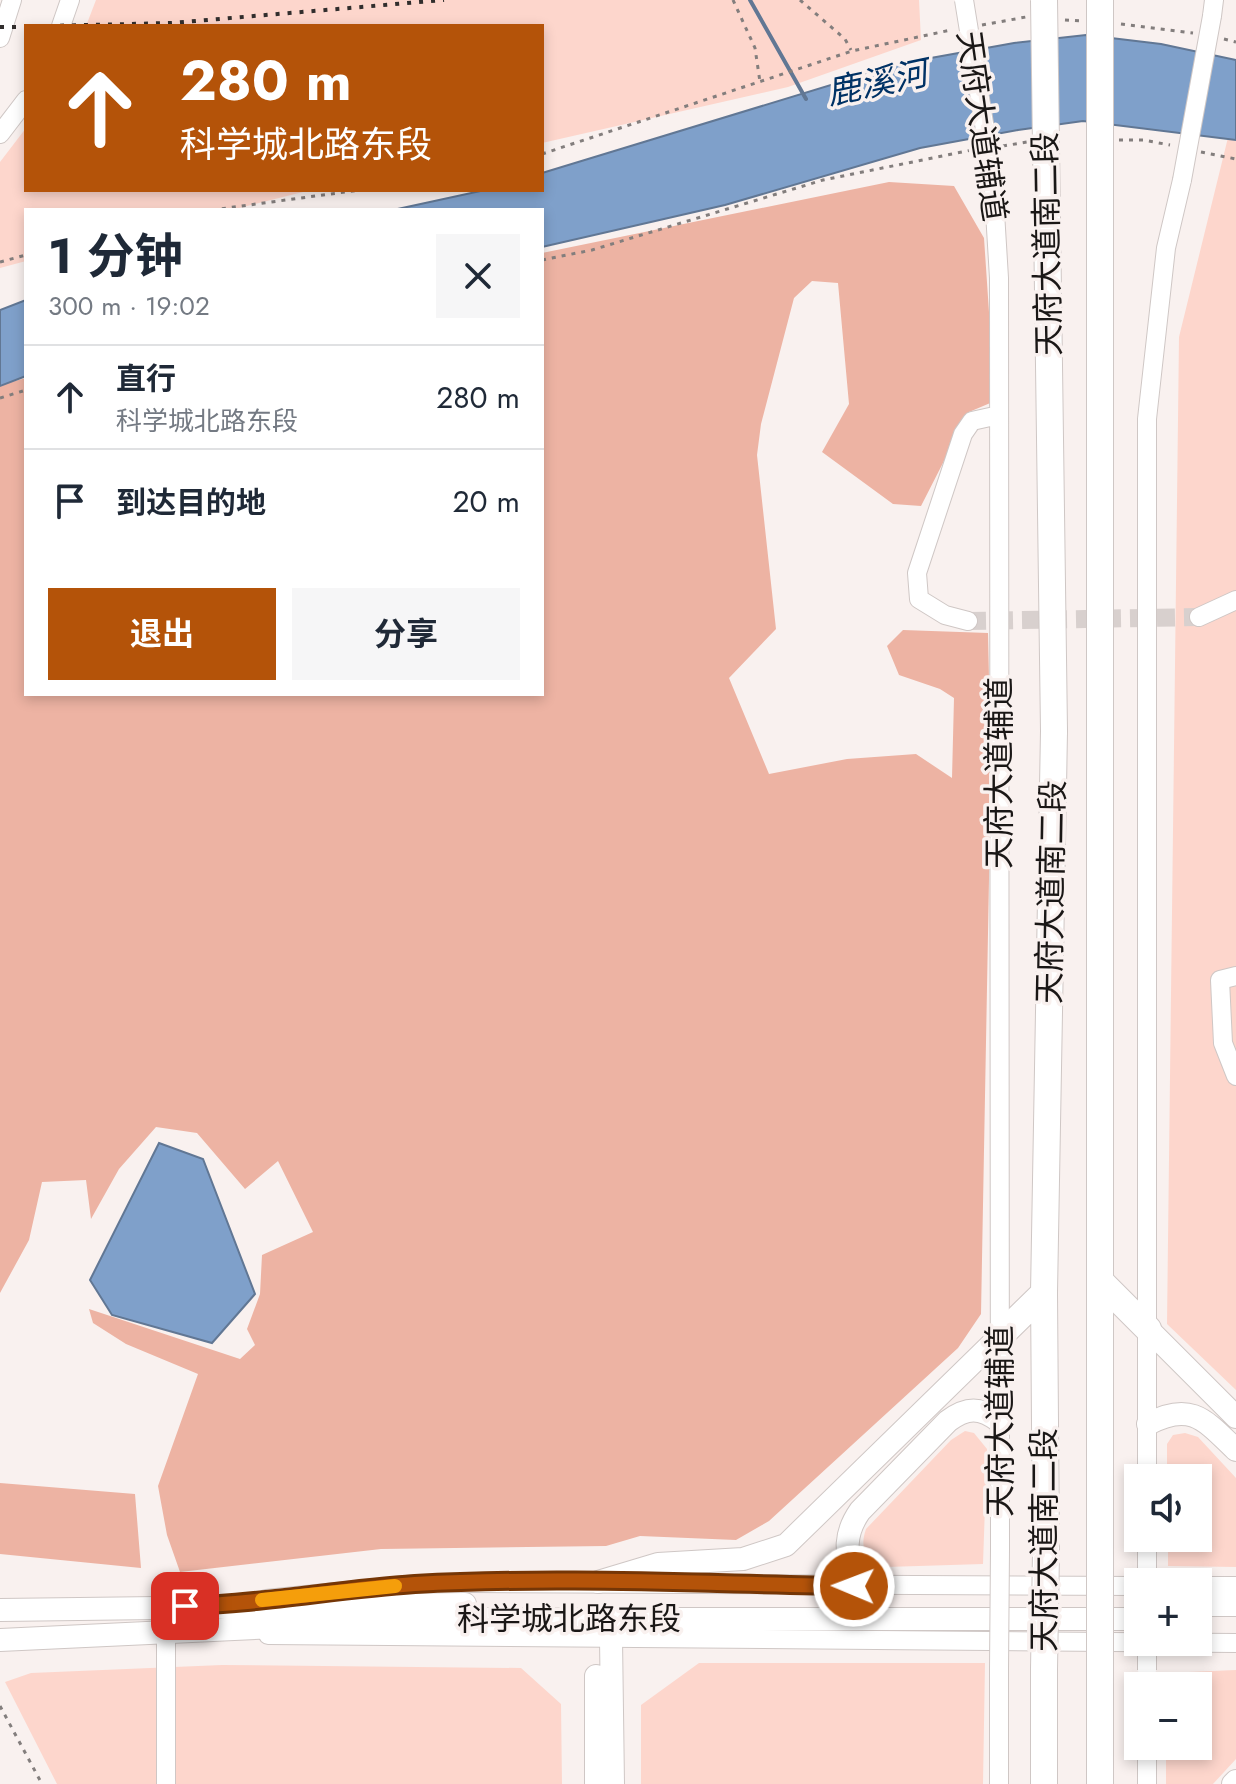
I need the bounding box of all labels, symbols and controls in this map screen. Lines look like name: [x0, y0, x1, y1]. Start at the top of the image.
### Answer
street label: 天府大道辅道: [946, 28, 1018, 224]
text: 280 m: [180, 40, 352, 121]
water label: 鹿溪河: [822, 47, 938, 118]
icon: ahead: [48, 56, 152, 160]
text: 科学城北路东段: [180, 118, 432, 170]
street label: 天府大道南二段: [1022, 132, 1072, 356]
text: 1 分钟: [48, 222, 183, 291]
button: close: [436, 234, 520, 318]
text: 300 m · 19:02: [48, 287, 210, 325]
text: 直行: [116, 357, 176, 400]
icon: ahead: [48, 375, 92, 419]
text: 280 m: [436, 376, 520, 419]
text: 科学城北路东段: [116, 402, 298, 440]
icon: arrive: [48, 479, 92, 523]
text: 20 m: [453, 480, 520, 523]
text: 到达目的地: [116, 481, 266, 524]
button: 退出: [48, 588, 276, 680]
button: 分享: [292, 588, 520, 680]
street label: 天府大道辅道: [976, 677, 1022, 869]
street label: 天府大道南二段: [1026, 780, 1076, 1004]
street label: 天府大道辅道: [977, 1325, 1023, 1517]
street label: 天府大道南二段: [1021, 1428, 1067, 1652]
map controls: [1124, 1464, 1212, 1760]
button: sound: [1124, 1464, 1212, 1552]
position arrow: [812, 1544, 896, 1628]
button: +: [1124, 1568, 1212, 1656]
pin: [151, 1572, 219, 1640]
icon: arrive: [163, 1584, 207, 1628]
street label: 科学城北路东段: [457, 1596, 681, 1642]
button: −: [1124, 1672, 1212, 1760]

